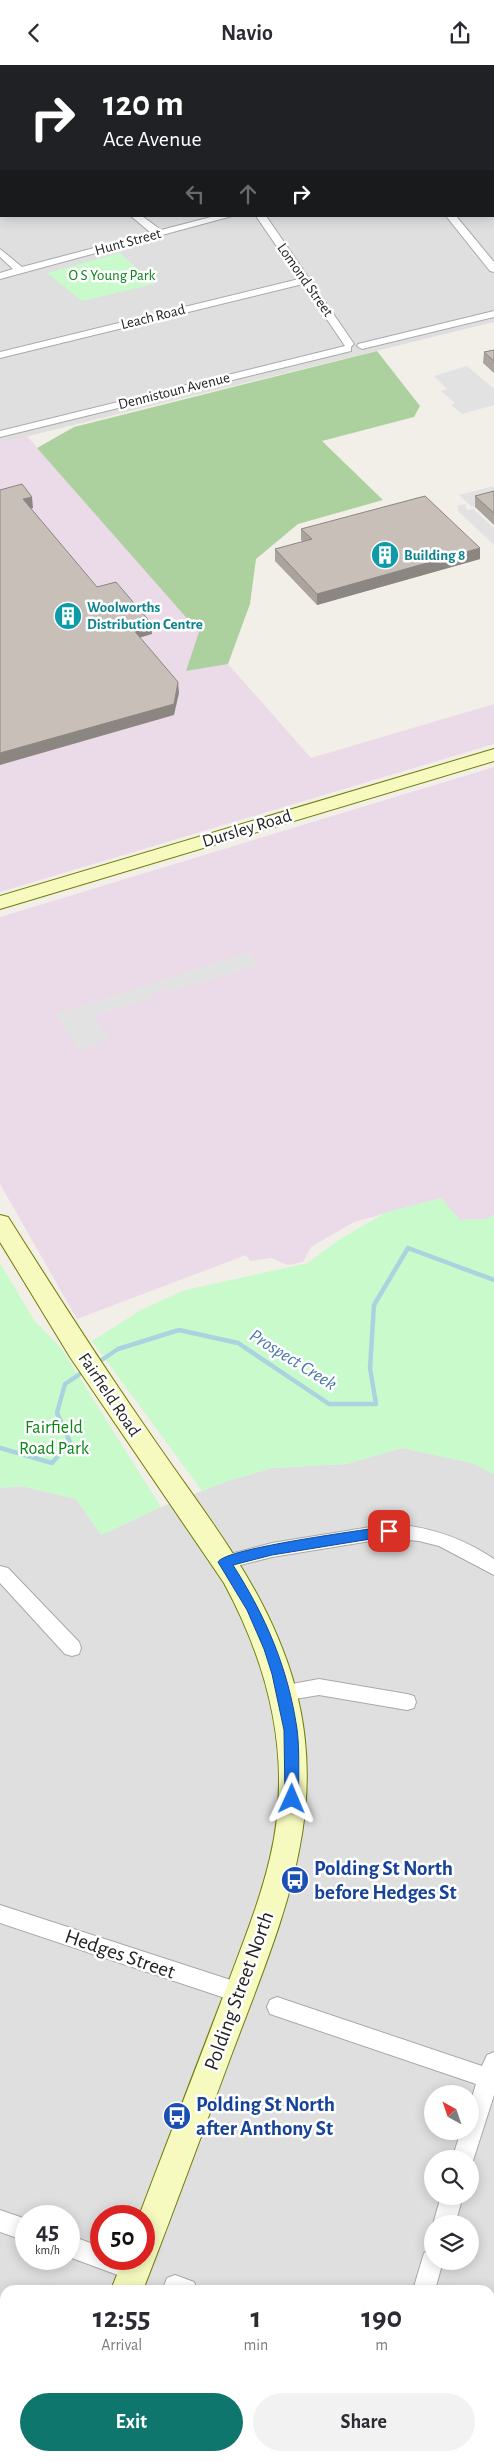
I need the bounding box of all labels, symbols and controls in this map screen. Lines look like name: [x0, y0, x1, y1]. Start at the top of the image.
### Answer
icon: back: [20, 19, 48, 47]
icon: share: [446, 19, 474, 47]
text: Navio: [221, 22, 273, 44]
icon: right: [20, 85, 85, 150]
text: 120 m: [103, 87, 184, 122]
text: Ace Avenue: [103, 128, 202, 150]
icon: left: [181, 180, 209, 208]
icon: ahead: [234, 180, 262, 208]
icon: right: [287, 180, 315, 208]
street label: Hunt Street: [93, 226, 163, 258]
street label: Lomond Street: [274, 241, 336, 320]
park label: O S Young Park: [69, 268, 156, 283]
street label: Leach Road: [119, 302, 187, 332]
street label: Dennistoun Avenue: [117, 370, 231, 412]
building icon: Building 8: [370, 540, 400, 570]
place label: Building 8: [404, 548, 465, 563]
place label: Woolworths Distribution Centre: [87, 600, 203, 632]
building icon: Woolworths Distribution Centre: [53, 601, 83, 631]
street label: Dursley Road: [200, 807, 294, 851]
water label: Prospect Creek: [246, 1326, 340, 1394]
street label: Fairfield Road: [75, 1350, 143, 1440]
park label: Fairfield Road Park: [19, 1419, 90, 1458]
pin: [368, 1510, 410, 1552]
icon: arrive: [375, 1517, 403, 1545]
position arrow: [265, 1772, 317, 1824]
place label: Polding St North before Hedges St: [314, 1858, 457, 1903]
bus stop icon: Polding St North before Hedges St: [280, 1865, 310, 1895]
street label: Polding Street North: [201, 1909, 277, 2073]
street label: Hedges Street: [62, 1925, 178, 1983]
north arrow: [424, 2085, 479, 2140]
map controls: [424, 2085, 479, 2270]
place label: Polding St North after Anthony St: [196, 2094, 335, 2139]
bus stop icon: Polding St North after Anthony St: [162, 2101, 192, 2131]
button: search: [424, 2150, 479, 2205]
speed limit sign: 50: [90, 2205, 155, 2270]
button: layers: [424, 2215, 479, 2270]
text: 45: [36, 2219, 59, 2244]
text: km/h: [35, 2244, 60, 2256]
text: 12:55: [93, 2303, 151, 2333]
text: 1: [250, 2303, 261, 2333]
text: 190: [361, 2303, 402, 2333]
text: Arrival: [101, 2337, 142, 2353]
text: min: [243, 2337, 268, 2353]
text: m: [375, 2337, 388, 2353]
button: Exit: [20, 2393, 243, 2451]
button: Share: [253, 2393, 475, 2451]

